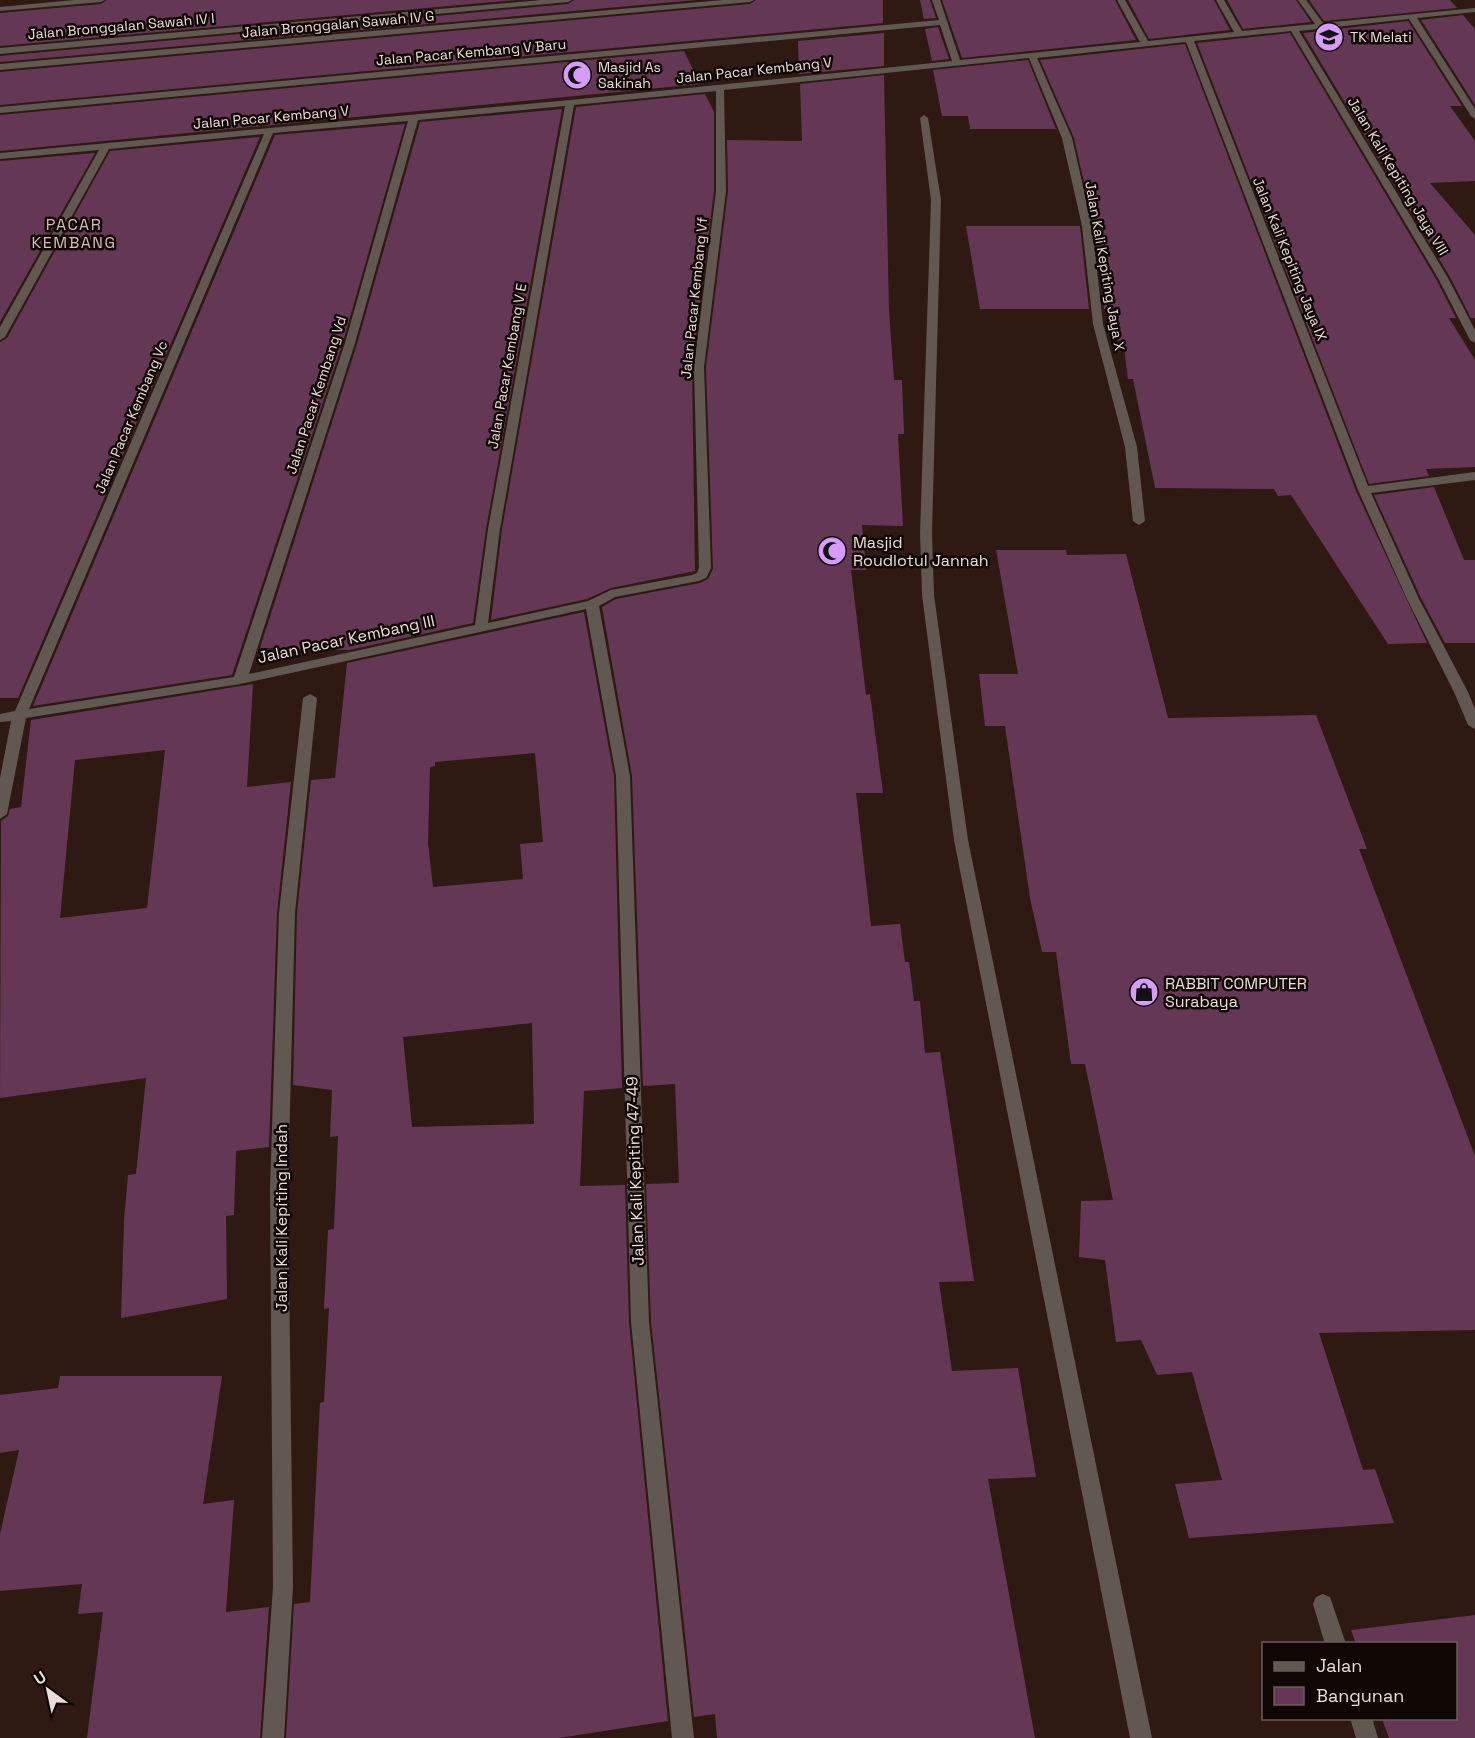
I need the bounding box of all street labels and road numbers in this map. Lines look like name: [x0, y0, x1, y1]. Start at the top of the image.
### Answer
street label: Jalan Bronggalan Sawah IV G: [241, 7, 435, 41]
street label: Jalan Bronggalan Sawah IV I: [27, 9, 215, 43]
street label: Jalan Pacar Kembang V Baru: [375, 35, 567, 69]
street label: Jalan Pacar Kembang V: [675, 53, 833, 87]
street label: Jalan Kali Kepiting Jaya VIII: [1344, 94, 1452, 258]
street label: Jalan Pacar Kembang V: [192, 101, 350, 133]
street label: Jalan Kali Kepiting Jaya IX: [1249, 174, 1331, 344]
street label: Jalan Kali Kepiting Jaya X: [1081, 180, 1129, 352]
street label: Jalan Pacar Kembang Vf: [677, 216, 711, 380]
street label: Jalan Pacar Kembang V E: [484, 282, 530, 450]
street label: Jalan Pacar Kembang Vd: [282, 314, 350, 476]
street label: Jalan Pacar Kembang Vc: [91, 338, 171, 496]
street label: Jalan Pacar Kembang III: [255, 610, 437, 668]
street label: Jalan Kali Kepiting 47-49: [621, 1076, 649, 1266]
street label: Jalan Kali Kepiting Indah: [271, 1124, 292, 1312]

